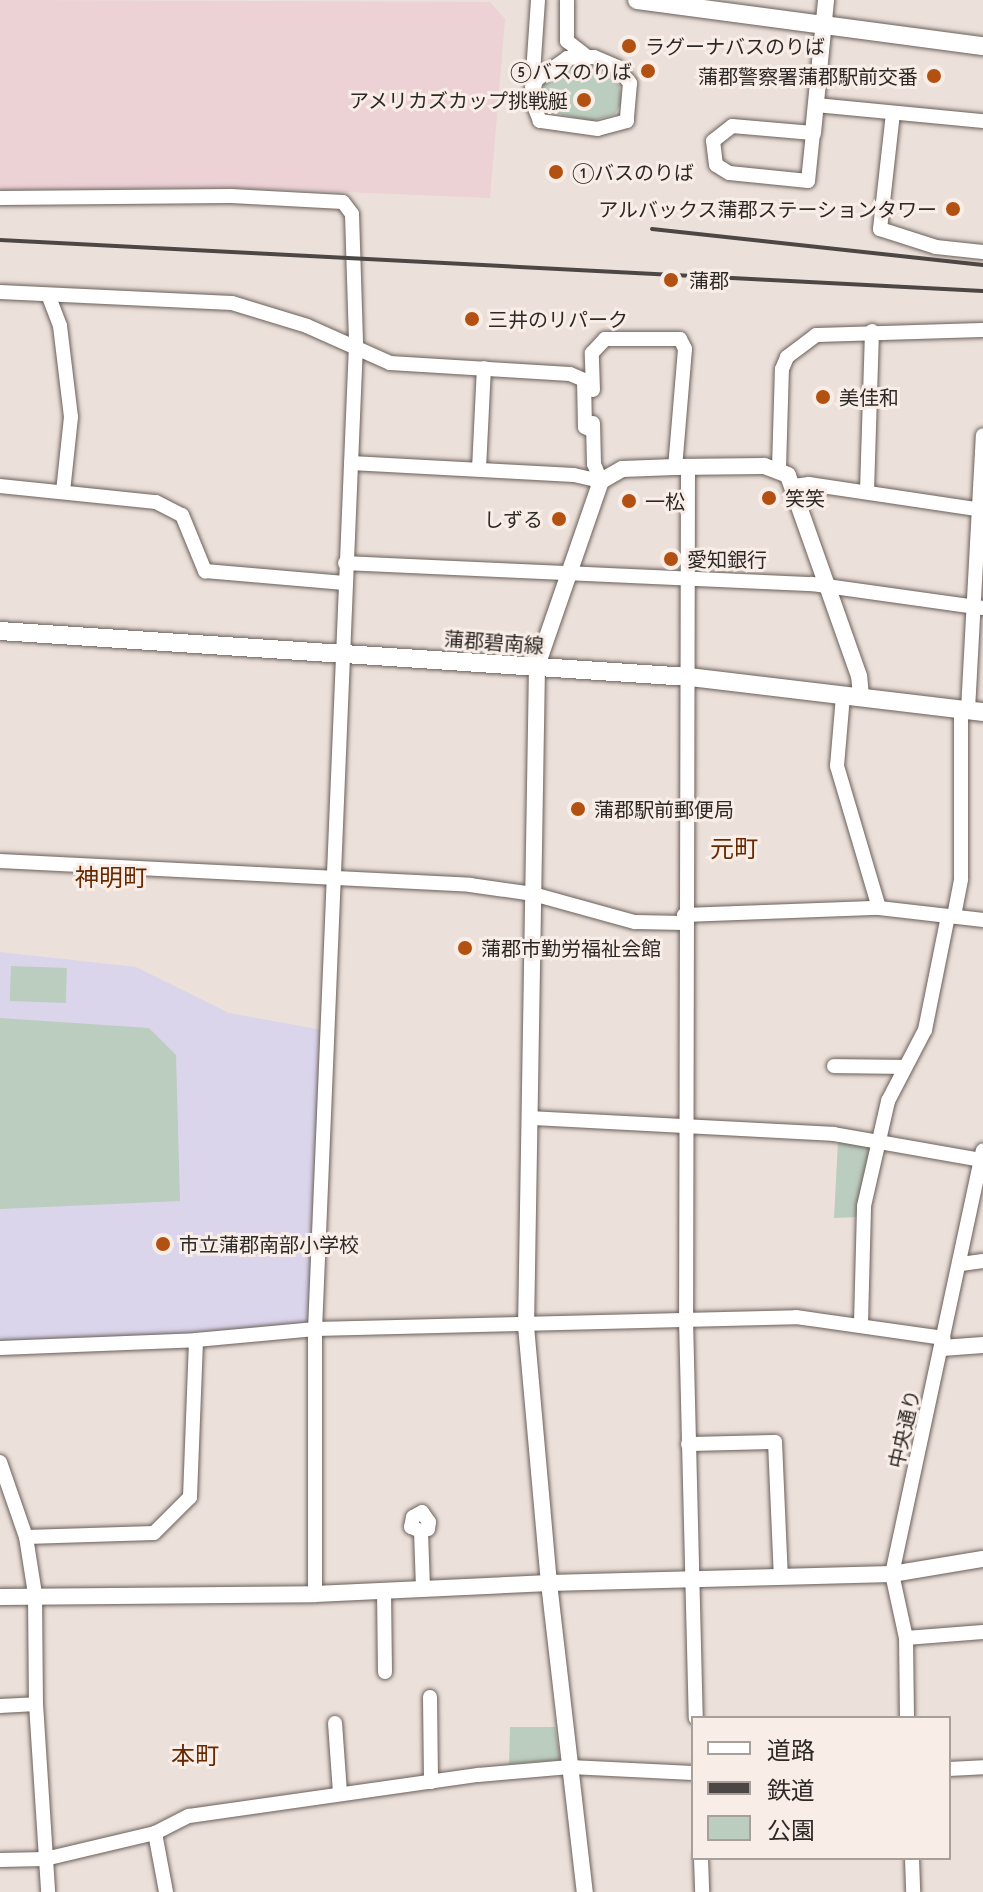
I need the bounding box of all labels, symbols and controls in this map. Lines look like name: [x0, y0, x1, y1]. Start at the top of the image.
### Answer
place label: ラグーナバスのりば: [645, 34, 825, 58]
marker: ラグーナバスのりば: [620, 37, 638, 55]
place label: ⑤バスのりば: [510, 59, 632, 83]
marker: ⑤バスのりば: [639, 62, 657, 80]
place label: 蒲郡警察署蒲郡駅前交番: [698, 64, 918, 88]
marker: 蒲郡警察署蒲郡駅前交番: [925, 67, 943, 85]
place label: アメリカズカップ挑戦艇: [348, 88, 568, 112]
marker: アメリカズカップ挑戦艇: [575, 91, 593, 109]
place label: ①バスのりば: [572, 160, 694, 184]
marker: ①バスのりば: [547, 163, 565, 181]
place label: アルバックス蒲郡ステーションタワー: [597, 197, 937, 221]
marker: アルバックス蒲郡ステーションタワー: [944, 200, 962, 218]
place label: 蒲郡: [689, 268, 729, 292]
marker: 蒲郡: [660, 269, 682, 291]
place label: 三井のリパーク: [488, 307, 628, 331]
marker: 三井のリパーク: [463, 310, 481, 328]
place label: 美佳和: [839, 385, 899, 409]
marker: 美佳和: [814, 388, 832, 406]
place label: 笑笑: [785, 486, 825, 510]
place label: 一松: [645, 489, 685, 513]
marker: 笑笑: [760, 489, 778, 507]
marker: 一松: [620, 492, 638, 510]
place label: しずる: [483, 507, 543, 531]
marker: しずる: [550, 510, 568, 528]
place label: 愛知銀行: [687, 547, 767, 571]
marker: 愛知銀行: [662, 550, 680, 568]
street label: 蒲郡碧南線: [443, 627, 545, 657]
place label: 蒲郡駅前郵便局: [594, 797, 734, 821]
marker: 蒲郡駅前郵便局: [569, 800, 587, 818]
district label: 元町: [710, 834, 758, 862]
district label: 神明町: [75, 863, 147, 891]
place label: 蒲郡市勤労福祉会館: [481, 936, 661, 960]
marker: 蒲郡市勤労福祉会館: [456, 939, 474, 957]
place label: 市立蒲郡南部小学校: [179, 1232, 359, 1256]
marker: 市立蒲郡南部小学校: [154, 1235, 172, 1253]
street label: 中央通り: [883, 1387, 925, 1471]
legend: [691, 1716, 951, 1860]
text: 道路: [767, 1735, 815, 1764]
district label: 本町: [171, 1741, 219, 1769]
text: 鉄道: [767, 1775, 815, 1804]
text: 公園: [767, 1815, 815, 1844]

